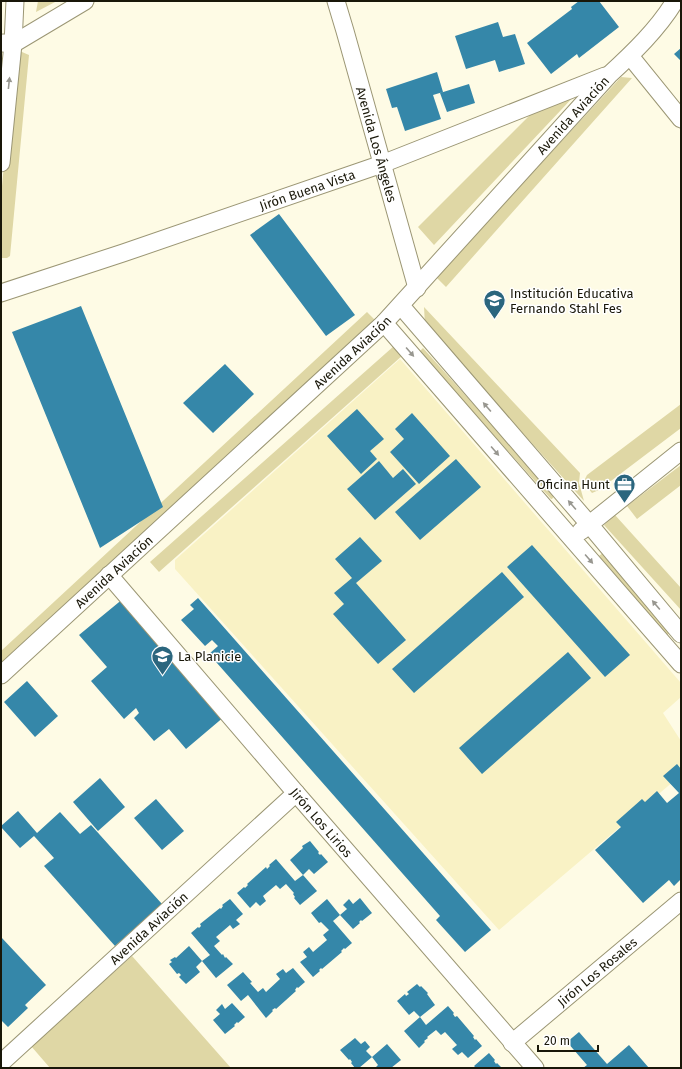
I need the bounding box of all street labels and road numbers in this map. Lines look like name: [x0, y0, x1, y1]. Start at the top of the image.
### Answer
street label: Avenida Aviación: [533, 73, 612, 157]
street label: Avenida Los Ángeles: [353, 85, 400, 204]
street label: Jirón Buena Vista: [257, 166, 357, 213]
street label: Avenida Aviación: [310, 313, 394, 392]
street label: Avenida Aviación: [72, 532, 156, 611]
street label: Jirón Los Lirios: [287, 785, 356, 860]
street label: Avenida Aviación: [107, 889, 191, 967]
street label: Jirón Los Rosales: [554, 934, 640, 1009]

